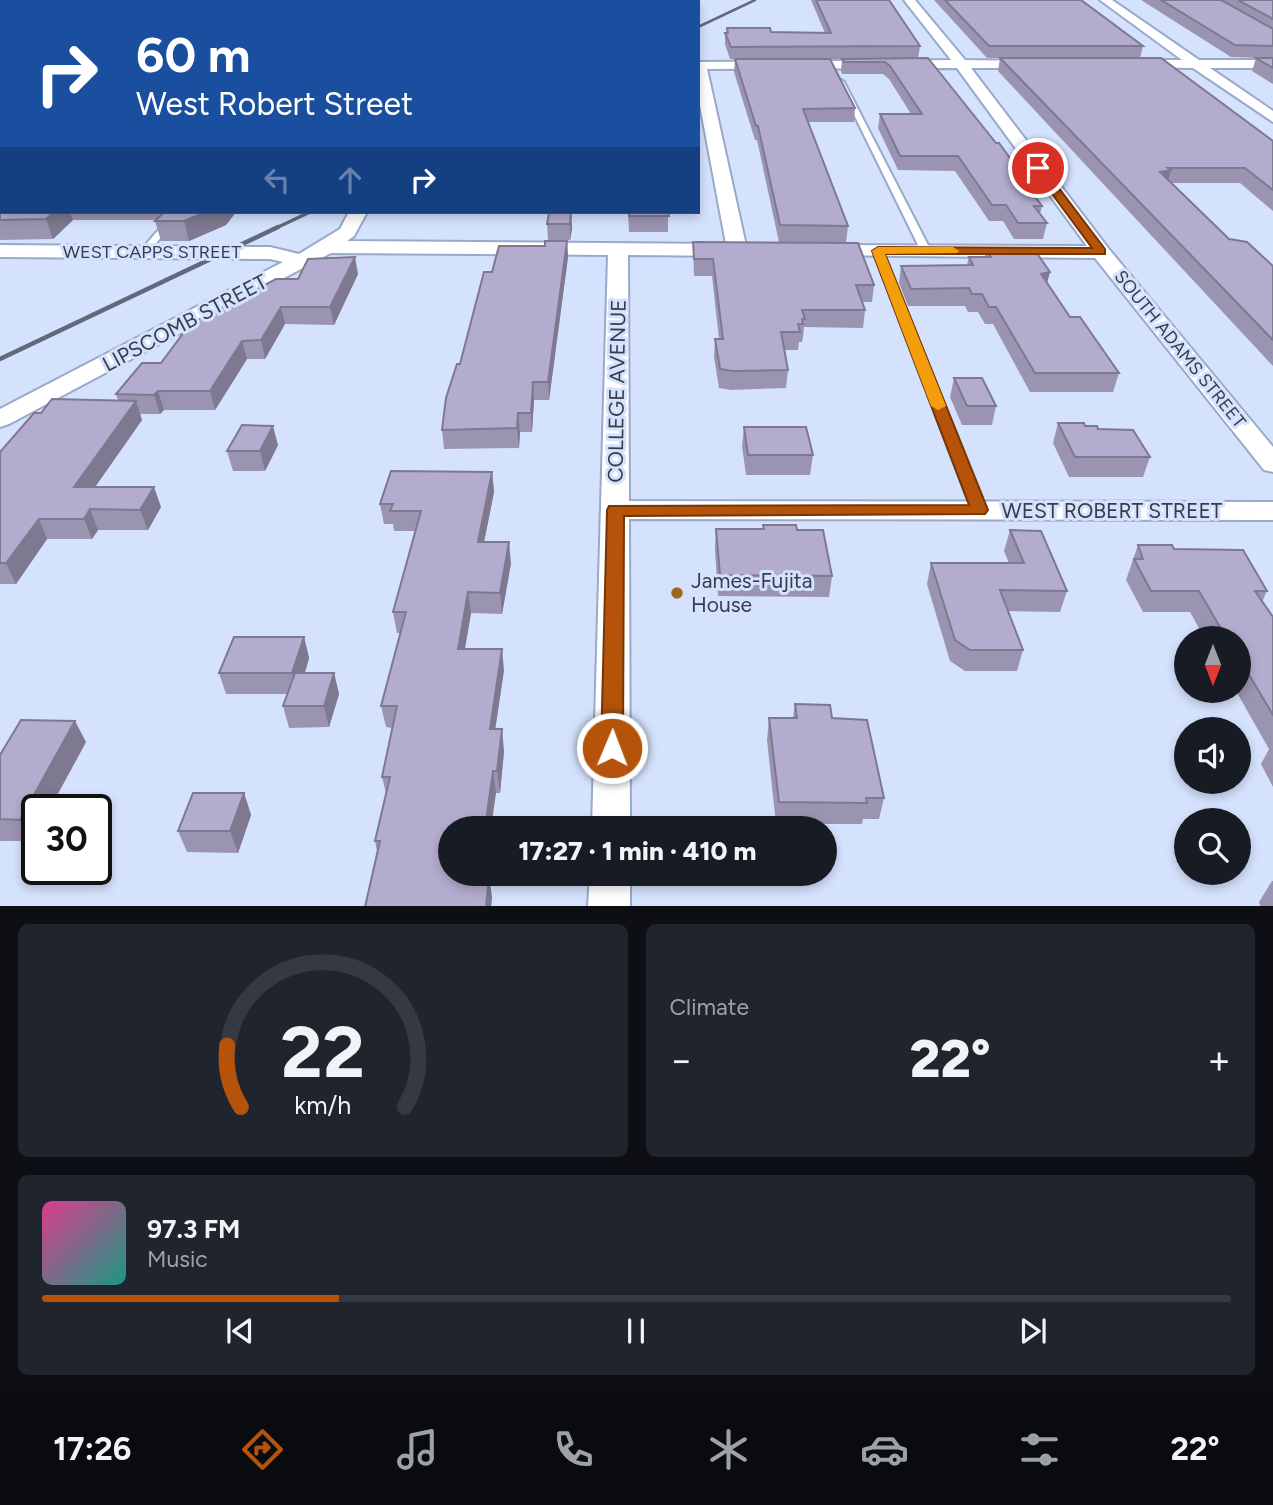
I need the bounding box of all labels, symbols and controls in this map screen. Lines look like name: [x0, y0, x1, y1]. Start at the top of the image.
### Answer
text: 60 m: [136, 25, 251, 84]
icon: right: [21, 28, 112, 119]
text: West Robert Street: [136, 85, 413, 123]
pin: [1008, 138, 1068, 198]
icon: arrive: [1019, 149, 1057, 187]
icon: left: [258, 161, 296, 199]
icon: ahead: [331, 161, 369, 199]
icon: right: [404, 161, 442, 199]
street label: WEST CAPPS STREET: [63, 241, 241, 263]
street label: SOUTH ADAMS STREET: [1110, 266, 1250, 432]
street label: LIPSCOMB STREET: [98, 268, 272, 377]
street label: COLLEGE AVENUE: [602, 299, 631, 483]
street label: WEST ROBERT STREET: [1002, 498, 1223, 523]
place label: James-Fujita House: [691, 568, 812, 617]
marker: James-Fujita House: [669, 585, 685, 601]
north arrow: [1174, 626, 1251, 704]
map controls: [1174, 626, 1251, 885]
position arrow: [575, 711, 649, 785]
button: sound: [1174, 717, 1251, 794]
speed limit sign: 30: [21, 794, 112, 885]
button: search: [1174, 808, 1251, 885]
text: 17:27 · 1 min · 410 m: [519, 835, 756, 867]
text: Climate: [670, 993, 749, 1021]
text: 22: [281, 1008, 365, 1095]
text: 22°: [910, 1028, 991, 1090]
text: −: [670, 1037, 693, 1083]
text: +: [1207, 1037, 1231, 1083]
text: km/h: [294, 1089, 351, 1119]
text: 97.3 FM: [147, 1213, 240, 1245]
text: Music: [147, 1245, 208, 1273]
icon: previous: [221, 1312, 259, 1350]
icon: pause: [617, 1312, 655, 1350]
icon: next: [1014, 1312, 1052, 1350]
icon: directions: [238, 1425, 287, 1474]
icon: music: [393, 1425, 442, 1474]
icon: phone: [549, 1425, 598, 1474]
icon: climate: [704, 1425, 753, 1474]
icon: car: [860, 1425, 909, 1474]
icon: filters: [1015, 1425, 1064, 1474]
text: 17:26: [53, 1430, 131, 1468]
text: 22°: [1171, 1430, 1220, 1468]

